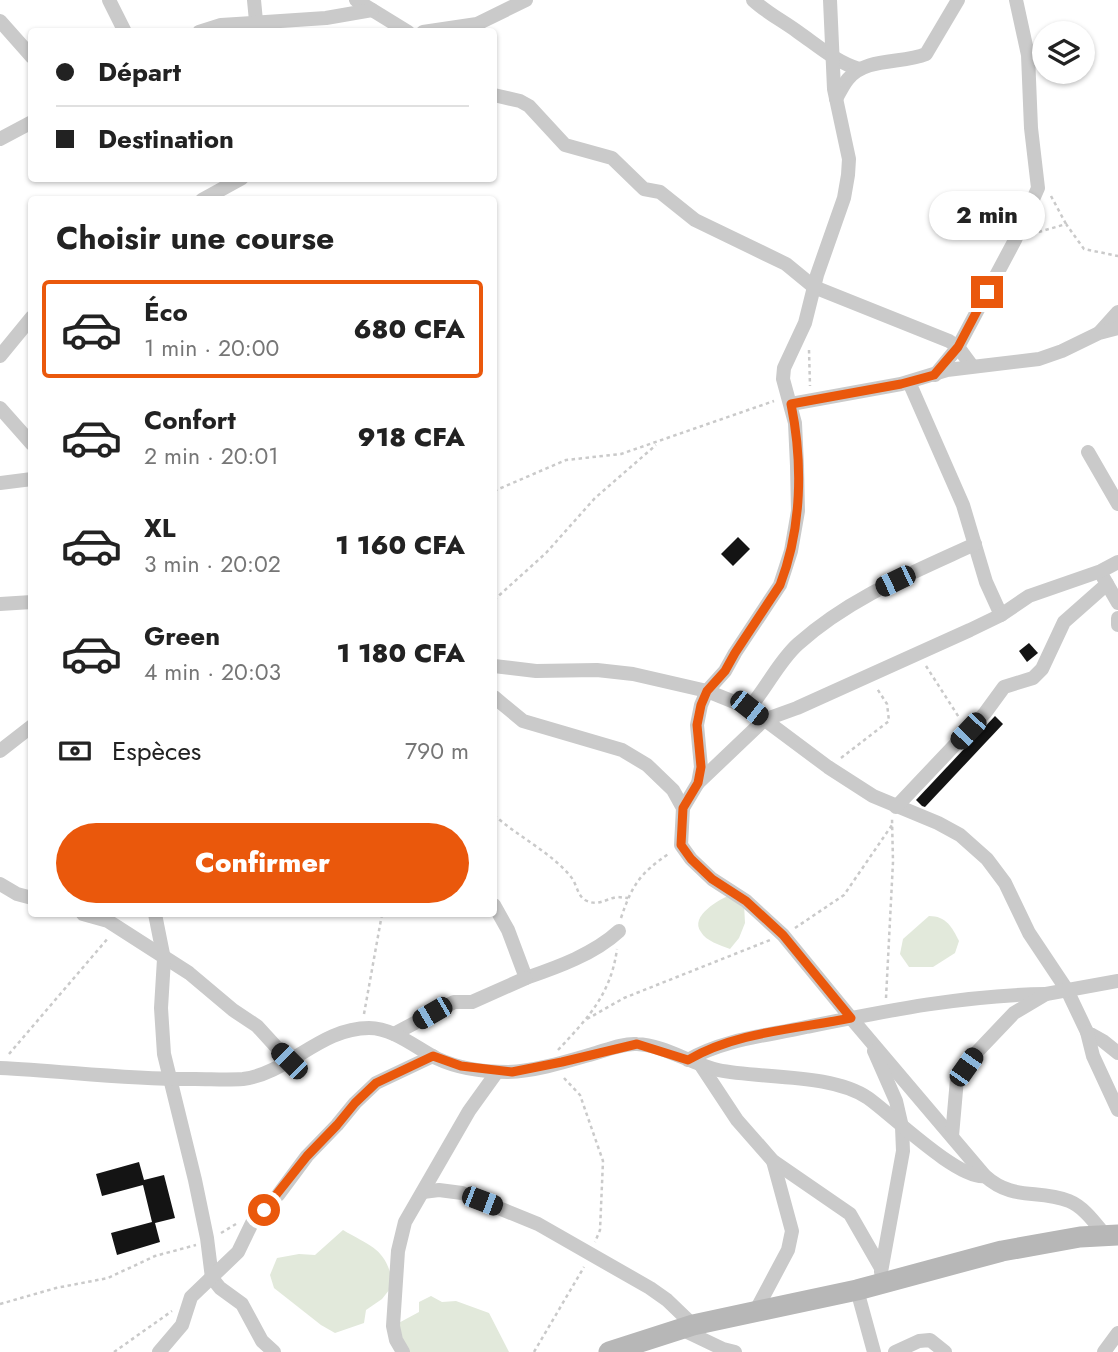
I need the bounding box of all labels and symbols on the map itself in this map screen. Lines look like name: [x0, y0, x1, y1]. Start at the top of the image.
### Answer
callout: 2 min: [929, 190, 1045, 240]
route end: [971, 276, 1003, 308]
car: [872, 562, 919, 600]
car: [726, 687, 773, 729]
car: [946, 708, 991, 754]
car: [409, 993, 456, 1033]
car: [267, 1039, 312, 1083]
car: [946, 1044, 987, 1090]
car: [459, 1184, 506, 1218]
route start: [248, 1194, 280, 1226]

